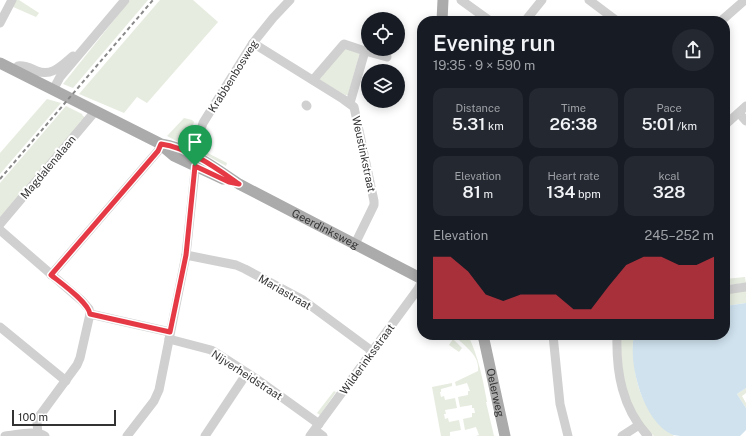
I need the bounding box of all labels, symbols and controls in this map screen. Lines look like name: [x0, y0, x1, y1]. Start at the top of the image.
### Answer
map controls: [361, 12, 405, 108]
button: locate: [361, 12, 405, 56]
button: share: [672, 29, 714, 71]
text: Evening run: [433, 30, 555, 56]
street label: Krabbenbosweg: [206, 37, 260, 114]
text: 19:35 · 9 × 590 m: [433, 58, 535, 73]
button: layers: [361, 64, 405, 108]
text: Distance: [456, 102, 500, 114]
text: Time: [561, 102, 586, 114]
text: Pace: [657, 102, 682, 114]
text: 5.31: [452, 114, 485, 134]
text: 26:38: [550, 114, 597, 134]
text: 5:01: [641, 114, 675, 134]
street label: Weustinkstraat: [350, 115, 378, 193]
text: km: [485, 120, 504, 132]
text: /km: [675, 120, 697, 132]
pin: [178, 125, 212, 166]
icon: arrive: [184, 131, 206, 153]
street label: Magdalenalaan: [18, 133, 78, 201]
text: Elevation: [454, 170, 501, 182]
text: Heart rate: [547, 170, 599, 182]
text: kcal: [659, 170, 680, 182]
text: 81: [463, 182, 481, 202]
text: 134: [546, 182, 575, 202]
text: 328: [653, 182, 686, 202]
text: m: [481, 188, 493, 200]
text: bpm: [575, 188, 601, 200]
street label: Geerdinksweg: [290, 207, 361, 251]
text: Elevation: [433, 228, 488, 243]
text: 245–252 m: [644, 228, 714, 243]
street label: Mariastraat: [257, 272, 313, 312]
street label: Wilderinksstraat: [337, 321, 397, 397]
street label: Nijverheidstraat: [209, 348, 285, 402]
street label: Oelerweg: [484, 367, 507, 418]
scale bar: [12, 408, 116, 427]
text: 100 m: [18, 411, 48, 423]

